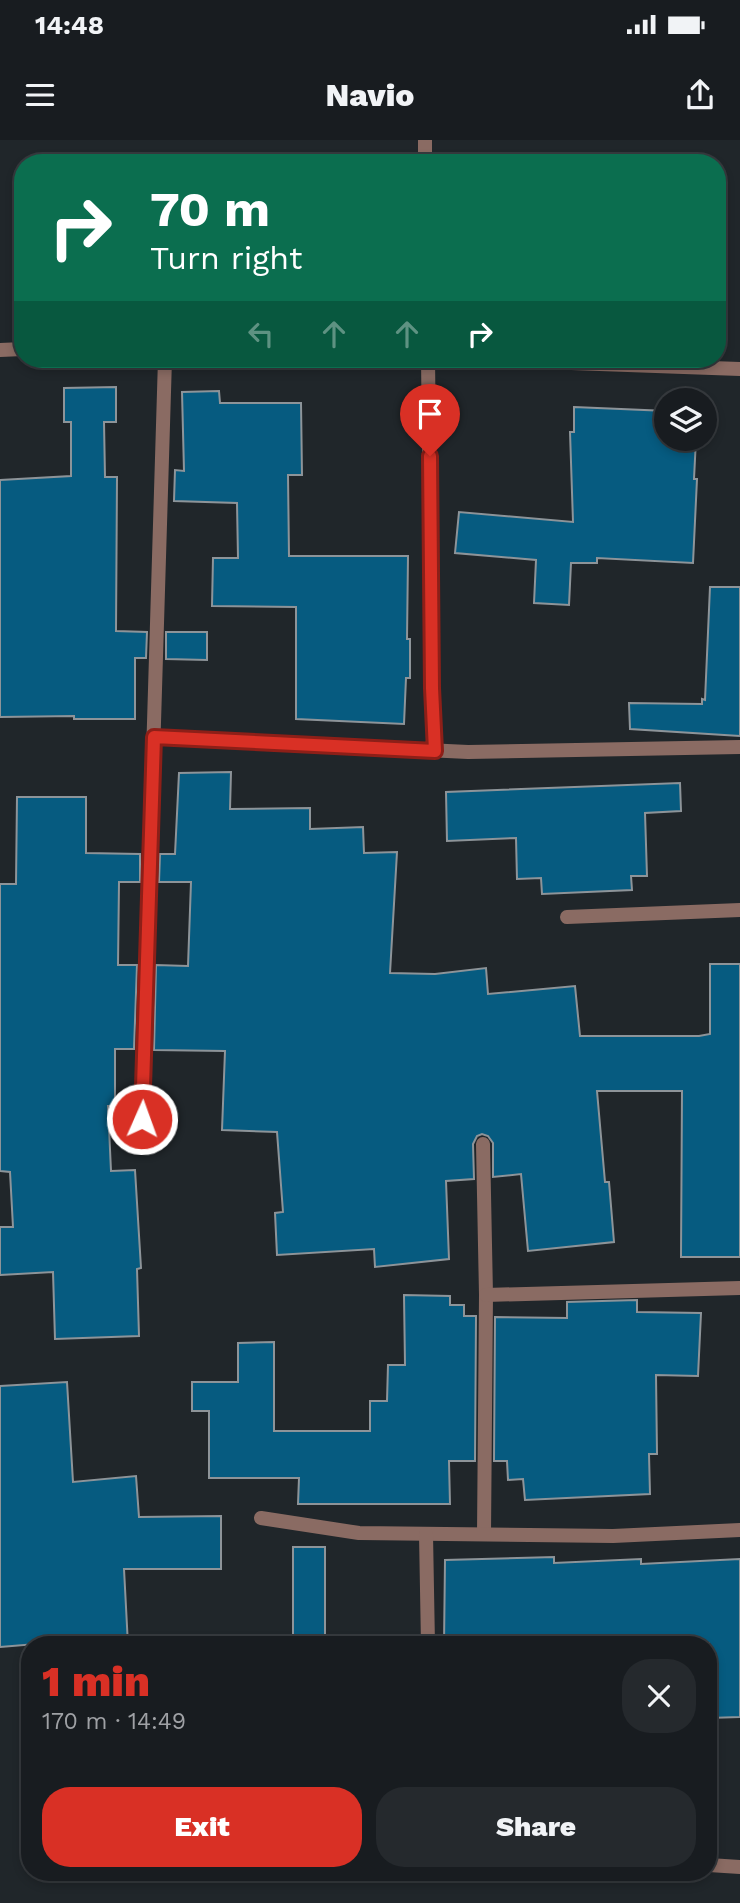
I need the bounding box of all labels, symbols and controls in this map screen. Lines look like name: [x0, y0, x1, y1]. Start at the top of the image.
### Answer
text: 14:48: [35, 10, 104, 40]
icon: menu: [21, 76, 59, 114]
text: Navio: [326, 76, 414, 114]
icon: share: [681, 76, 719, 114]
text: 70 m: [150, 180, 270, 238]
icon: right: [35, 182, 126, 273]
text: Turn right: [150, 239, 302, 277]
icon: left: [242, 315, 280, 353]
icon: ahead: [315, 315, 353, 353]
icon: ahead: [388, 315, 426, 353]
icon: right: [461, 315, 499, 353]
pin: [400, 384, 460, 456]
map controls: [654, 388, 717, 451]
button: layers: [654, 388, 717, 451]
icon: arrive: [411, 395, 449, 433]
position arrow: [105, 1082, 179, 1156]
text: 1 min: [42, 1657, 150, 1706]
button: close: [622, 1659, 696, 1733]
text: 170 m · 14:49: [42, 1708, 186, 1735]
button: Exit: [42, 1787, 362, 1867]
button: Share: [376, 1787, 696, 1867]

